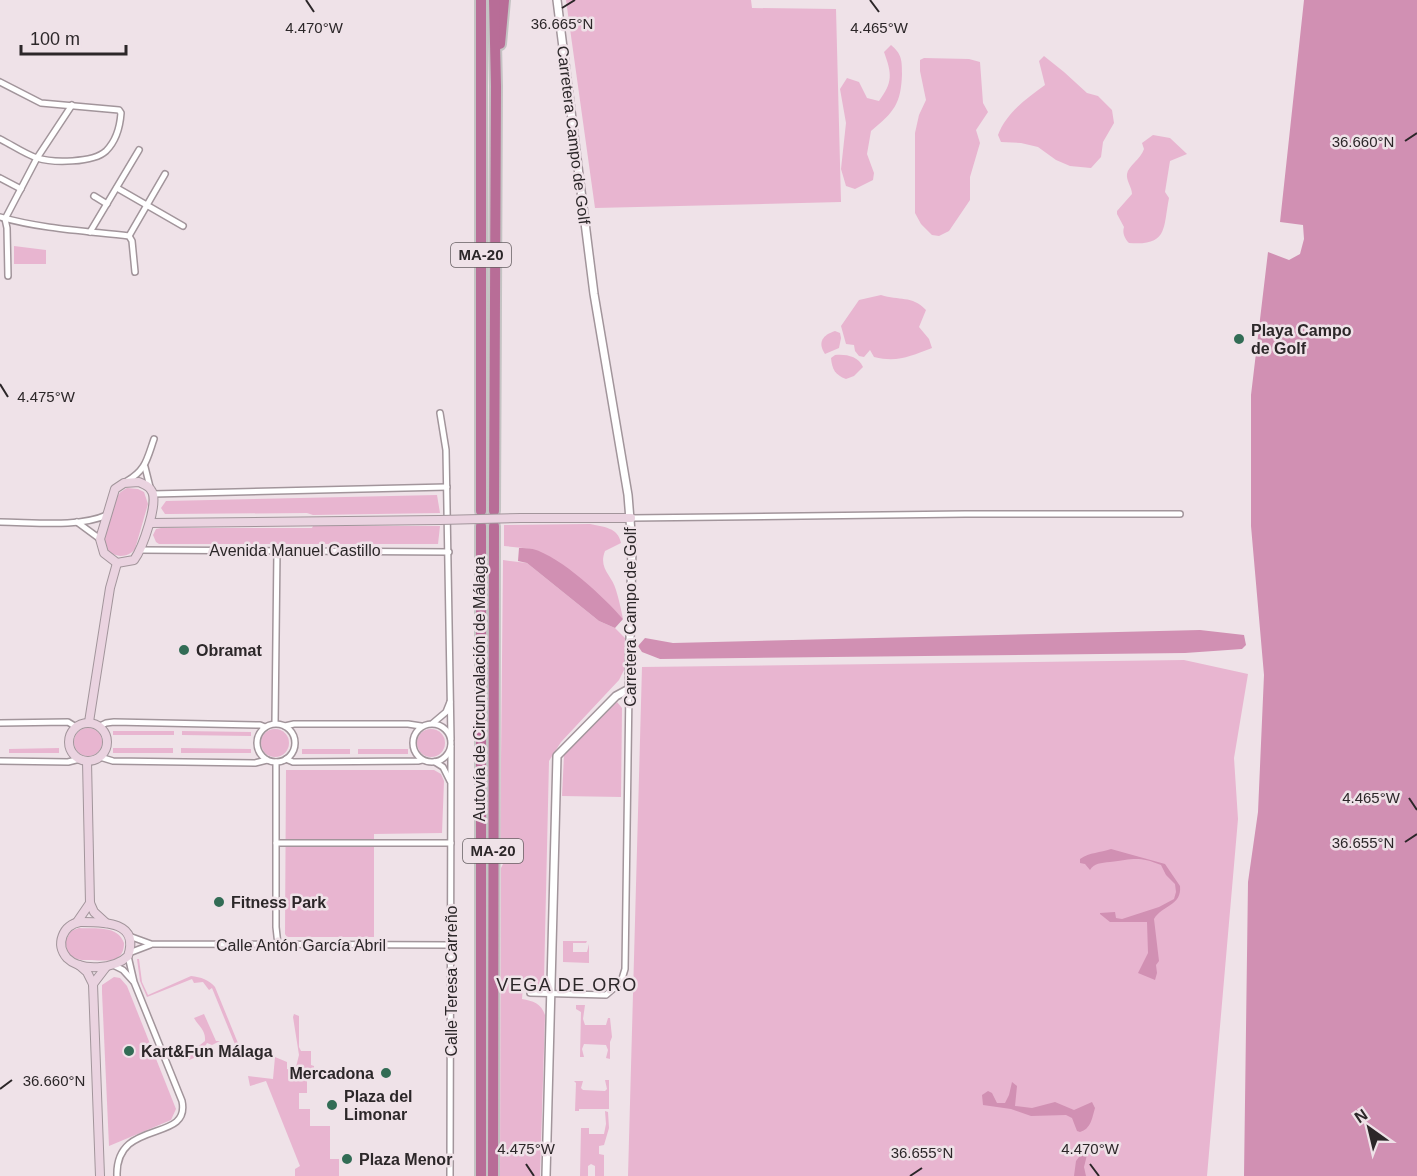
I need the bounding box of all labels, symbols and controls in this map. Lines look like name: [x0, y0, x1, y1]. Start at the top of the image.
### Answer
text: 36.665°N: [531, 15, 593, 32]
scale bar: [21, 18, 126, 56]
text: 4.470°W: [285, 19, 344, 36]
text: 4.465°W: [850, 19, 909, 36]
text: 100 m: [30, 29, 80, 49]
street label: Carretera Campo de Golf: [554, 45, 593, 226]
text: 36.660°N: [1332, 133, 1394, 150]
road number: MA-20: [451, 243, 511, 267]
place label: Playa Campo de Golf: [1251, 322, 1352, 357]
marker: Playa Campo de Golf: [1232, 332, 1246, 346]
text: 4.475°W: [17, 388, 76, 405]
street label: Carretera Campo de Golf: [622, 527, 639, 707]
street label: Avenida Manuel Castillo: [209, 542, 381, 559]
street label: Autovía de Circunvalación de Málaga: [471, 556, 488, 822]
place label: Obramat: [196, 642, 262, 659]
marker: Obramat: [177, 643, 191, 657]
text: 4.465°W: [1342, 789, 1401, 806]
text: 36.655°N: [1332, 834, 1394, 851]
road number: MA-20: [463, 839, 523, 863]
place label: Fitness Park: [231, 894, 326, 911]
marker: Fitness Park: [212, 895, 226, 909]
street label: Calle Teresa Carreño: [443, 905, 460, 1056]
street label: Calle Antón García Abril: [216, 937, 386, 954]
district label: VEGA DE ORO: [496, 975, 638, 995]
place label: Kart&Fun Málaga: [141, 1043, 273, 1060]
marker: Kart&Fun Málaga: [122, 1044, 136, 1058]
place label: Mercadona: [290, 1065, 374, 1082]
marker: Mercadona: [379, 1066, 393, 1080]
text: 36.660°N: [23, 1072, 85, 1089]
place label: Plaza del Limonar: [344, 1088, 412, 1123]
marker: Plaza del Limonar: [325, 1098, 339, 1112]
north arrow: [1339, 1098, 1399, 1158]
text: N: [1351, 1106, 1370, 1126]
text: 4.475°W: [497, 1140, 556, 1157]
text: 4.470°W: [1061, 1140, 1120, 1157]
text: 36.655°N: [891, 1144, 953, 1161]
place label: Plaza Menor: [359, 1151, 452, 1168]
marker: Plaza Menor: [340, 1152, 354, 1166]

